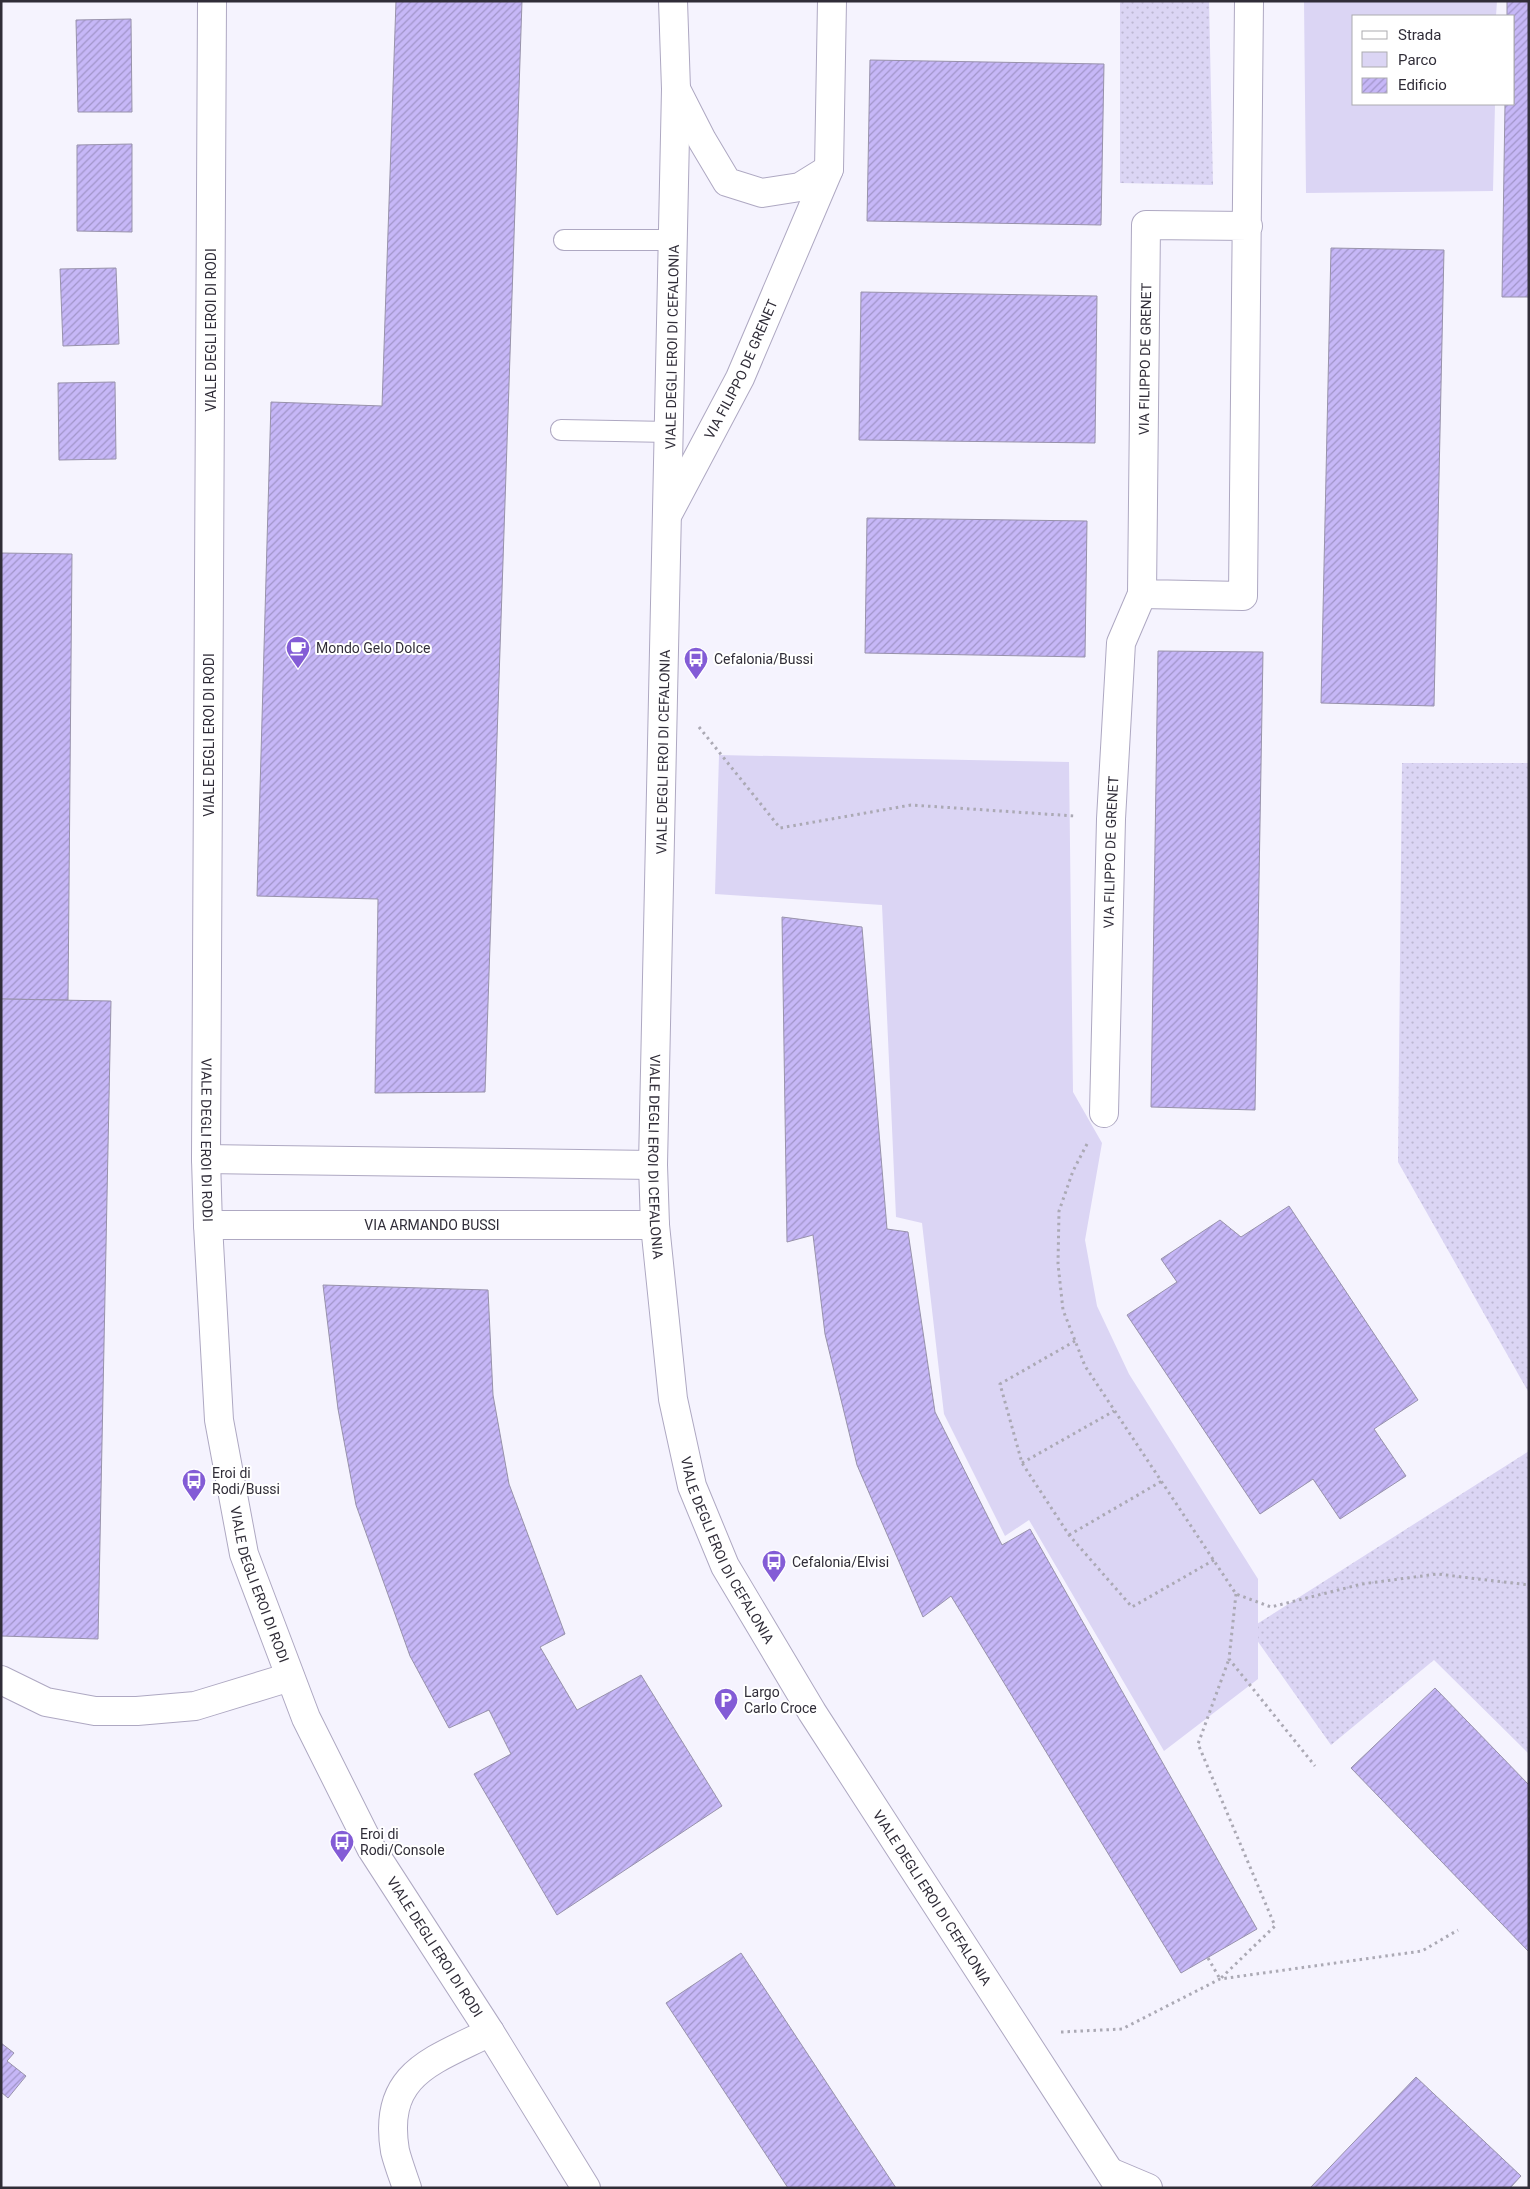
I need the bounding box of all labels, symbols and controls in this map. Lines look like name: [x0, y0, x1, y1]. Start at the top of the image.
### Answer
legend: [1352, 15, 1515, 105]
text: Strada: [1398, 26, 1441, 44]
text: Parco: [1398, 51, 1437, 69]
text: Edificio: [1398, 76, 1447, 94]
street label: VIALE DEGLI EROI DI CEFALONIA: [662, 244, 682, 450]
street label: VIALE DEGLI EROI DI RODI: [203, 248, 219, 412]
street label: VIA FILIPPO DE GRENET: [1136, 282, 1154, 435]
street label: VIA FILIPPO DE GRENET: [701, 296, 781, 442]
cafe icon: Mondo Gelo Dolce: [285, 635, 311, 669]
place label: Mondo Gelo Dolce: [316, 640, 430, 656]
bus stop icon: Cefalonia/Bussi: [683, 646, 709, 680]
street label: VIALE DEGLI EROI DI CEFALONIA: [653, 649, 673, 855]
place label: Cefalonia/Bussi: [714, 651, 813, 667]
street label: VIALE DEGLI EROI DI RODI: [201, 653, 217, 817]
street label: VIA FILIPPO DE GRENET: [1100, 775, 1121, 928]
street label: VIALE DEGLI EROI DI CEFALONIA: [645, 1054, 666, 1260]
street label: VIALE DEGLI EROI DI RODI: [198, 1058, 216, 1222]
street label: VIA ARMANDO BUSSI: [364, 1217, 500, 1233]
street label: VIALE DEGLI EROI DI CEFALONIA: [678, 1455, 777, 1646]
place label: Eroi di Rodi/Bussi: [212, 1465, 280, 1497]
bus stop icon: Eroi di Rodi/Bussi: [181, 1468, 207, 1502]
street label: VIALE DEGLI EROI DI RODI: [227, 1505, 292, 1665]
bus stop icon: Cefalonia/Elvisi: [761, 1549, 787, 1583]
place label: Cefalonia/Elvisi: [792, 1554, 889, 1570]
place label: Largo Carlo Croce: [744, 1684, 817, 1716]
parking icon: Largo Carlo Croce: [713, 1687, 739, 1721]
street label: VIALE DEGLI EROI DI CEFALONIA: [870, 1807, 995, 1988]
place label: Eroi di Rodi/Console: [360, 1826, 445, 1858]
bus stop icon: Eroi di Rodi/Console: [329, 1829, 355, 1863]
street label: VIALE DEGLI EROI DI RODI: [384, 1874, 486, 2020]

